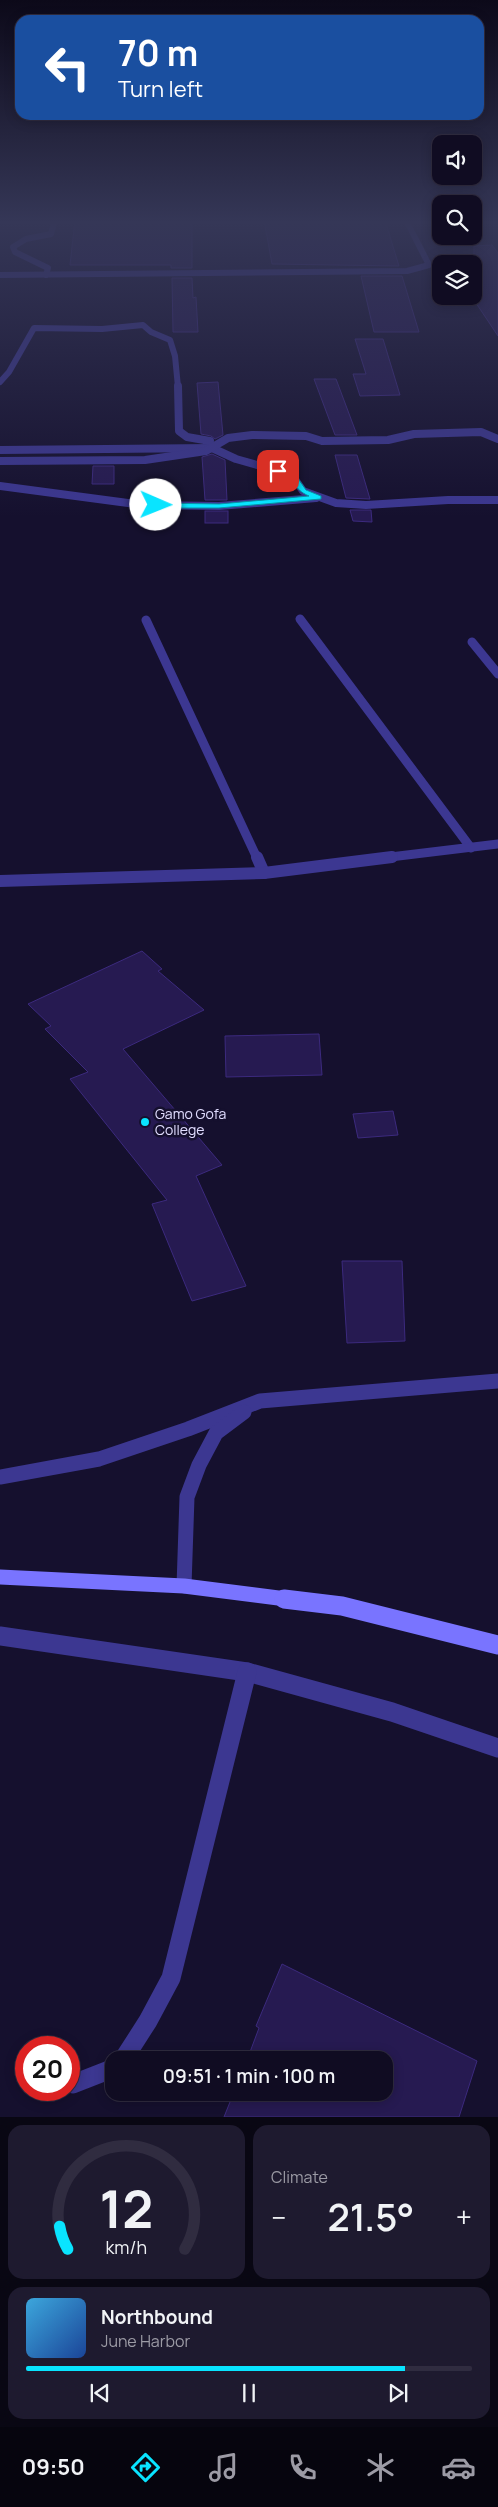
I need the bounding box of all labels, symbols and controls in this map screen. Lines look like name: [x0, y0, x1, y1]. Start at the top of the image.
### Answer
text: 70 m: [118, 29, 198, 77]
icon: left: [35, 35, 100, 100]
text: Turn left: [118, 74, 203, 104]
map controls: [432, 135, 482, 305]
button: sound: [432, 135, 482, 185]
button: search: [432, 195, 482, 245]
button: layers: [432, 255, 482, 305]
pin: [257, 450, 299, 492]
icon: arrive: [264, 457, 292, 485]
position arrow: [129, 478, 181, 530]
place label: Gamo Gofa College: [155, 1104, 226, 1139]
marker: Gamo Gofa College: [139, 1116, 151, 1128]
speed limit sign: 20: [15, 2036, 80, 2101]
text: 09:51 · 1 min · 100 m: [163, 2063, 335, 2089]
text: Climate: [271, 2166, 328, 2188]
text: 12: [100, 2173, 153, 2244]
text: 21.5°: [327, 2190, 414, 2242]
text: −: [271, 2198, 286, 2236]
text: +: [456, 2198, 472, 2236]
text: km/h: [106, 2235, 147, 2259]
text: Northbound: [101, 2304, 213, 2330]
text: June Harbor: [101, 2330, 190, 2352]
icon: previous: [86, 2379, 114, 2407]
icon: pause: [235, 2379, 263, 2407]
icon: next: [384, 2379, 412, 2407]
icon: directions: [128, 2450, 163, 2485]
icon: music: [206, 2450, 241, 2485]
icon: phone: [285, 2450, 320, 2485]
icon: climate: [363, 2450, 398, 2485]
icon: car: [441, 2450, 476, 2485]
text: 09:50: [22, 2452, 85, 2482]

